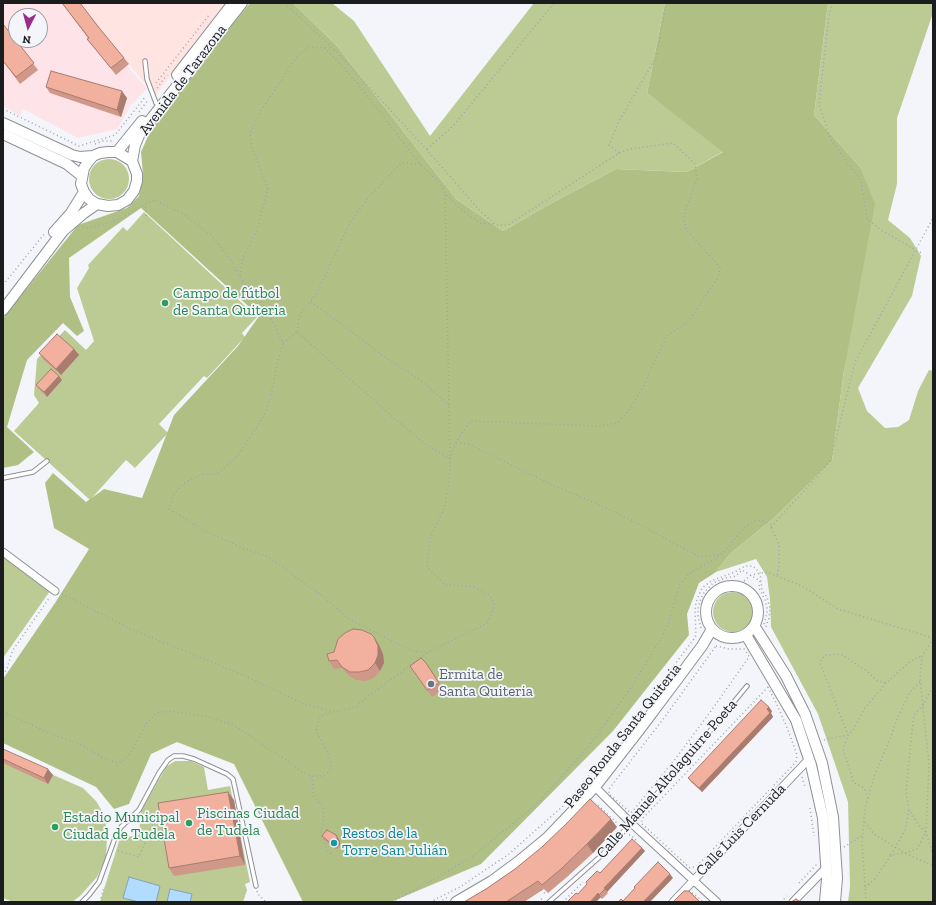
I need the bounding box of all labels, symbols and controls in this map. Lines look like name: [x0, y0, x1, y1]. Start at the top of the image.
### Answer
north arrow: [8, 8, 48, 48]
street label: Avenida de Tarazona: [135, 21, 231, 139]
text: N: [22, 33, 32, 46]
place label: Campo de fútbol de Santa Quiteria: [173, 285, 286, 320]
marker: Campo de fútbol de Santa Quiteria: [160, 298, 170, 308]
street label: Paseo Ronda Santa Quiteria: [561, 660, 685, 812]
place label: Ermita de Santa Quiteria: [439, 666, 533, 701]
marker: Ermita de Santa Quiteria: [426, 679, 436, 689]
street label: Calle Manuel Altolaguirre Poeta: [593, 696, 741, 862]
street label: Calle Luis Cernuda: [692, 780, 790, 880]
place label: Piscinas Ciudad de Tudela: [197, 805, 299, 840]
place label: Estadio Municipal Ciudad de Tudela: [63, 809, 179, 844]
marker: Piscinas Ciudad de Tudela: [184, 818, 194, 828]
marker: Estadio Municipal Ciudad de Tudela: [50, 822, 60, 832]
place label: Restos de la Torre San Julián: [342, 825, 447, 860]
marker: Restos de la Torre San Julián: [329, 838, 339, 848]

